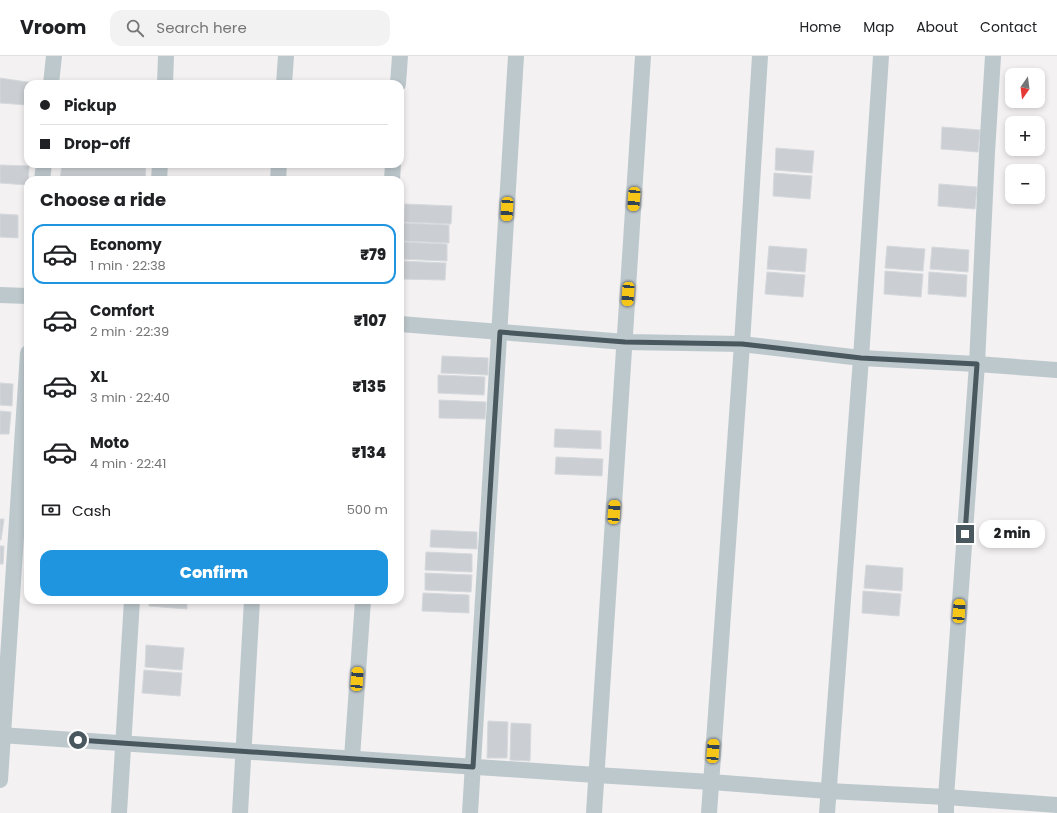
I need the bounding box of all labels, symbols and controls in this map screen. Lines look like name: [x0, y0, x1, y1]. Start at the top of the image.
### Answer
search box: [110, 10, 390, 46]
text: Vroom: [20, 14, 86, 41]
icon: search: [124, 17, 146, 39]
text: Search here: [156, 17, 247, 38]
text: Home: [799, 17, 841, 37]
text: Map: [863, 17, 894, 37]
text: About: [916, 17, 958, 37]
text: Contact: [980, 17, 1037, 37]
north arrow: [1005, 68, 1045, 108]
map controls: [1005, 68, 1045, 204]
text: Pickup: [64, 95, 116, 116]
button: +: [1005, 116, 1045, 156]
text: Drop-off: [64, 133, 130, 154]
button: −: [1005, 164, 1045, 204]
text: Choose a ride: [40, 187, 166, 212]
car: [627, 187, 641, 211]
car: [500, 197, 514, 221]
text: Economy: [90, 234, 162, 255]
icon: car: [42, 236, 78, 272]
text: ₹79: [360, 244, 386, 265]
text: 1 min · 22:38: [90, 256, 166, 275]
car: [621, 282, 635, 306]
text: Comfort: [90, 300, 154, 321]
icon: car: [42, 302, 78, 338]
text: ₹107: [354, 310, 386, 331]
text: 2 min · 22:39: [90, 322, 169, 341]
text: XL: [90, 366, 108, 387]
icon: car: [42, 368, 78, 404]
text: ₹135: [352, 376, 386, 397]
text: 3 min · 22:40: [90, 388, 170, 407]
text: Moto: [90, 432, 129, 453]
icon: car: [42, 434, 78, 470]
text: ₹134: [352, 442, 386, 463]
text: 4 min · 22:41: [90, 454, 166, 473]
icon: cash: [40, 499, 62, 521]
text: Cash: [72, 500, 111, 521]
text: 500 m: [347, 500, 388, 519]
car: [607, 500, 621, 524]
callout: 2 min: [979, 520, 1045, 548]
text: 2 min: [994, 524, 1030, 543]
route end: [956, 525, 974, 543]
button: Confirm: [40, 550, 388, 596]
car: [952, 599, 966, 623]
car: [350, 667, 364, 691]
route start: [69, 731, 87, 749]
car: [706, 739, 720, 763]

